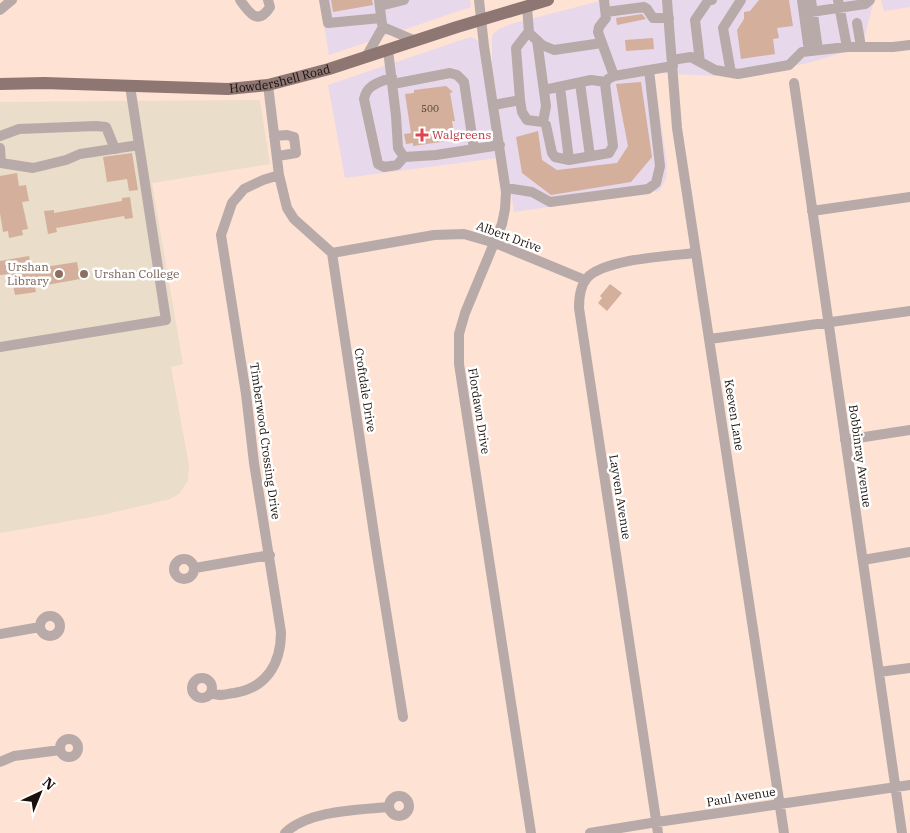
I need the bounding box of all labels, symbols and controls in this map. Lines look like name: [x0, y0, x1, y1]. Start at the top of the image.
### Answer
street label: Howdershell Road: [229, 61, 332, 96]
house number: 500: [421, 102, 439, 115]
place label: Walgreens: [432, 127, 491, 142]
marker: Walgreens: [416, 129, 428, 141]
street label: Albert Drive: [475, 218, 544, 255]
place label: Urshan Library: [7, 259, 50, 288]
place label: Urshan College: [94, 266, 179, 281]
marker: Urshan Library: [53, 268, 65, 280]
marker: Urshan College: [78, 268, 90, 280]
street label: Croftdale Drive: [351, 347, 380, 433]
street label: Timberwood Crossing Drive: [247, 362, 284, 520]
street label: Flordawn Drive: [465, 367, 494, 455]
street label: Keeven Lane: [721, 378, 748, 452]
street label: Bobbinray Avenue: [846, 404, 875, 508]
street label: Layven Avenue: [606, 453, 635, 540]
north arrow: [15, 768, 65, 818]
text: N: [39, 773, 59, 794]
street label: Paul Avenue: [705, 784, 777, 809]

